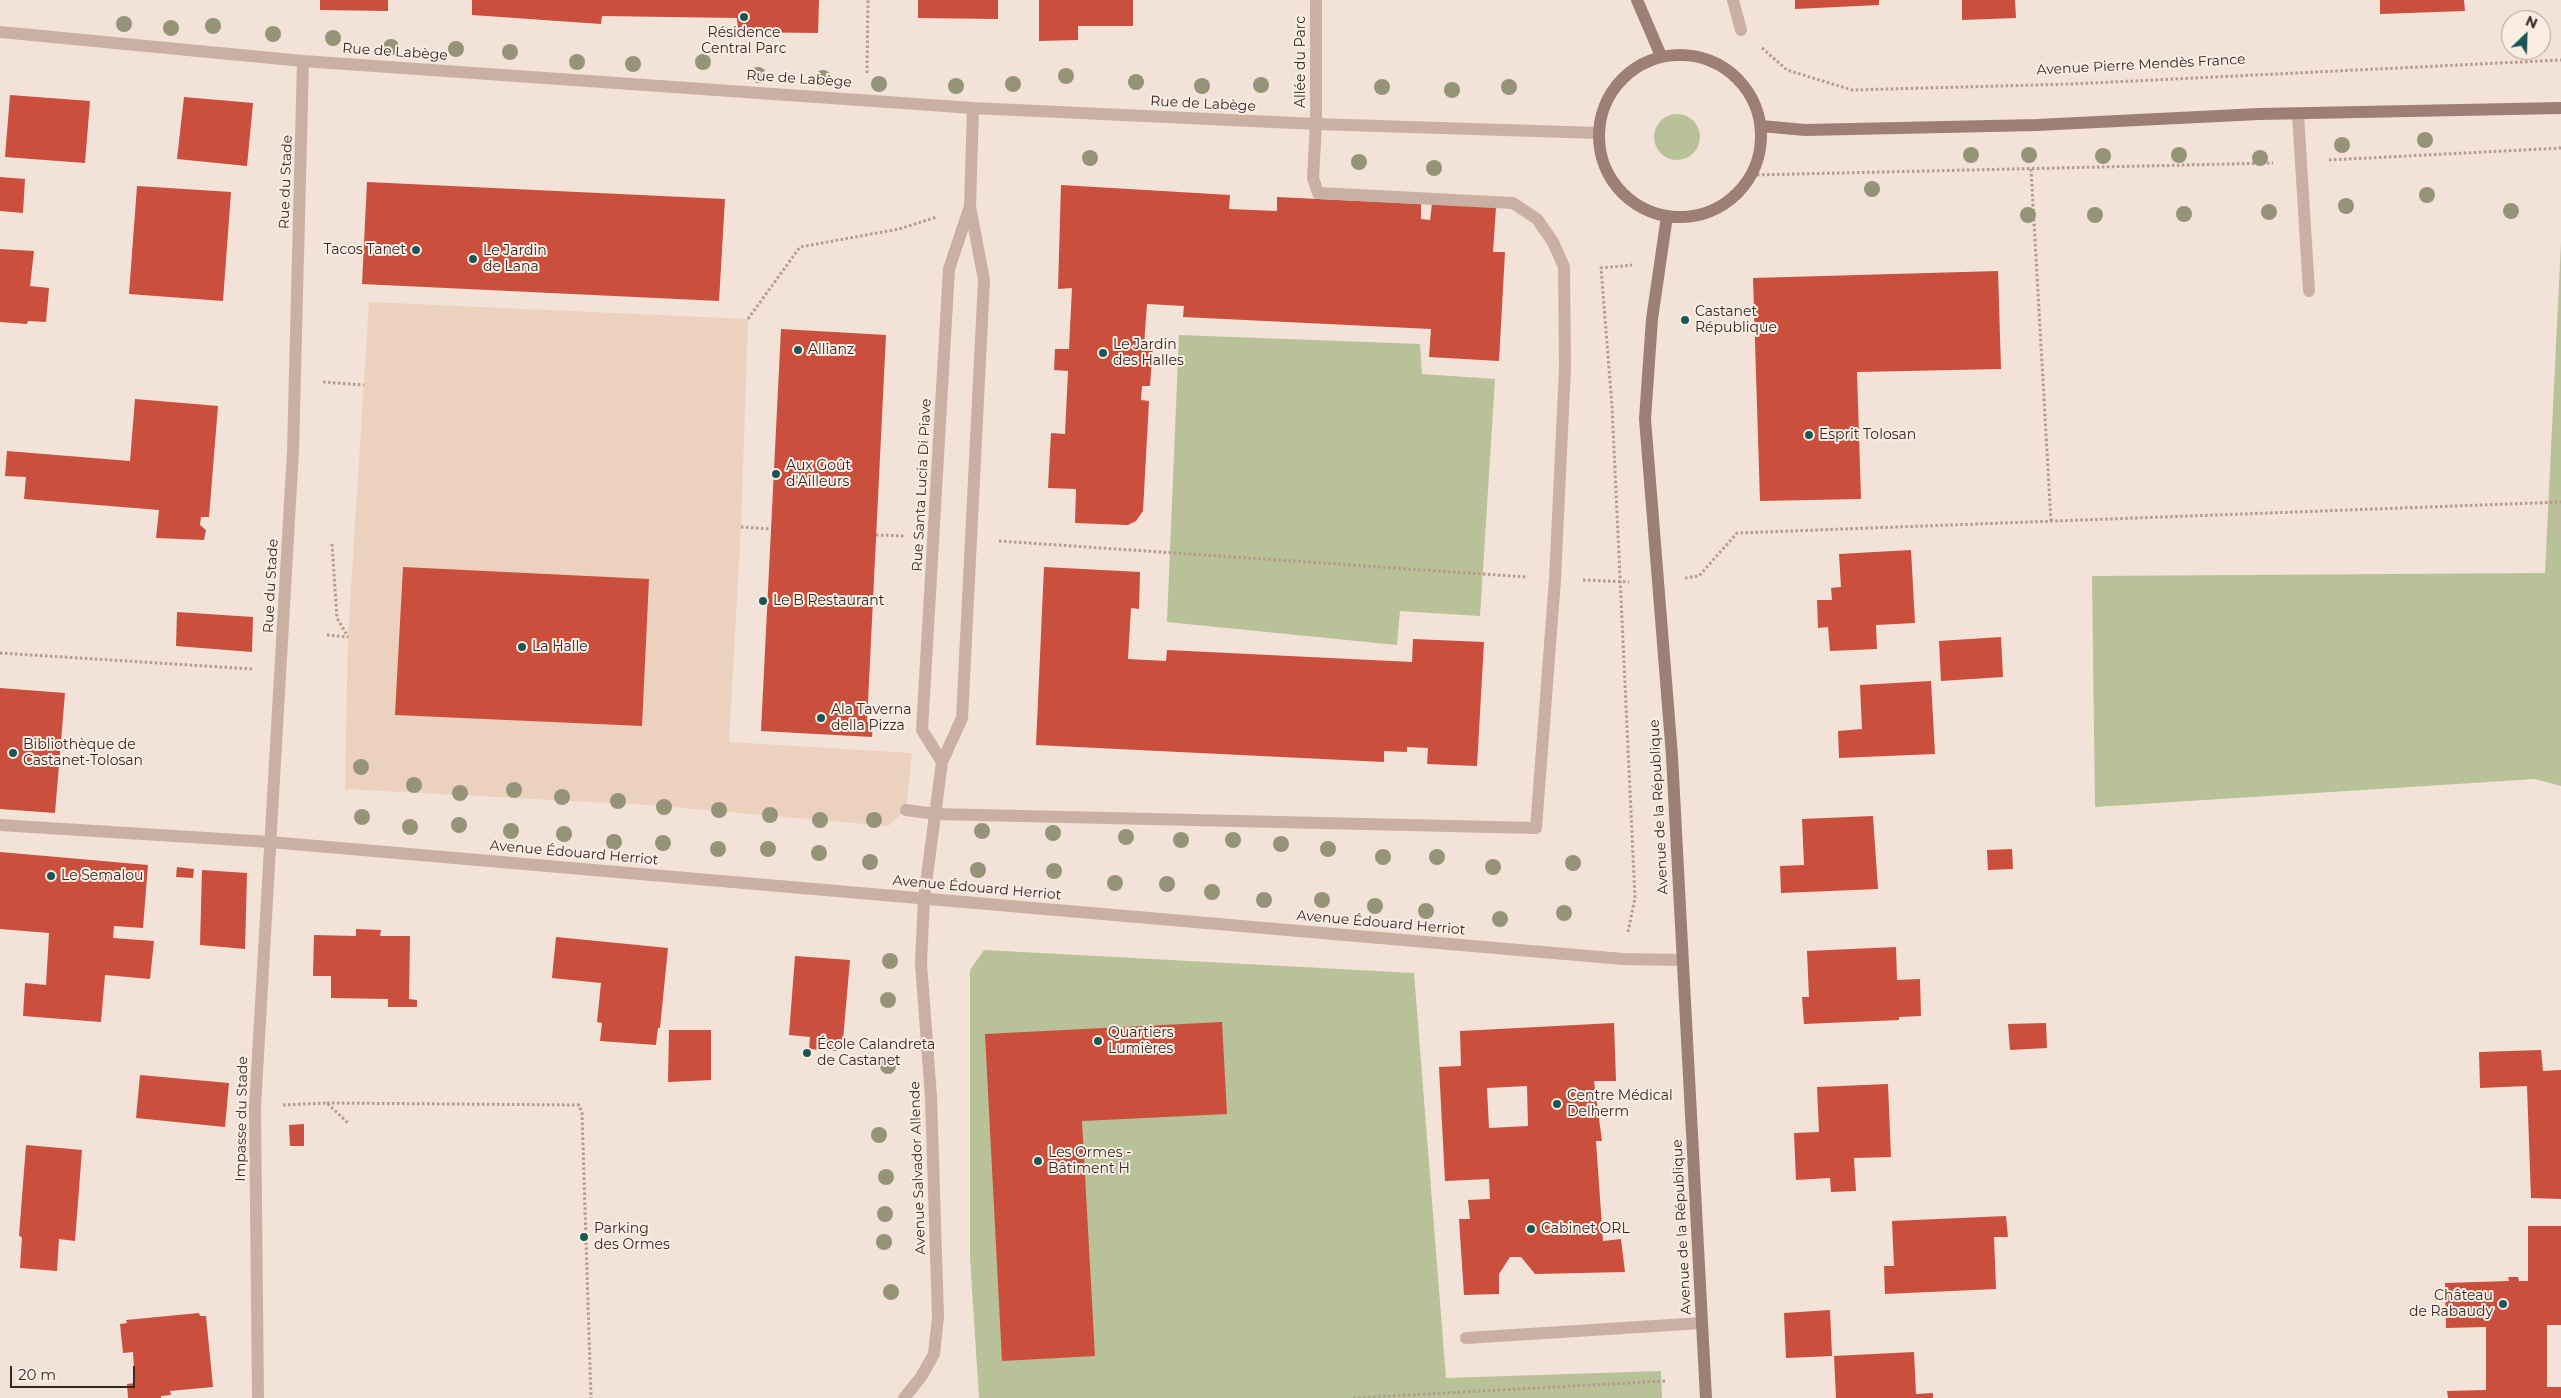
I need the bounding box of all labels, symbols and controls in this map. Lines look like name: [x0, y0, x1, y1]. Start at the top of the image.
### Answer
north arrow: [2501, 10, 2551, 60]
marker: Résidence Central Parc: [738, 11, 750, 23]
text: N: [2523, 12, 2541, 33]
street label: Allée du Parc: [1293, 16, 1309, 108]
place label: Résidence Central Parc: [701, 25, 787, 58]
street label: Rue de Labège: [342, 40, 448, 64]
street label: Avenue Pierre Mendès France: [2036, 51, 2246, 79]
street label: Rue de Labège: [746, 67, 852, 91]
street label: Rue de Labège: [1150, 93, 1256, 115]
street label: Rue du Stade: [276, 135, 296, 229]
place label: Tacos Tanet: [324, 242, 406, 258]
place label: Le Jardin de Lana: [483, 243, 547, 276]
marker: Tacos Tanet: [410, 244, 422, 256]
marker: Le Jardin de Lana: [467, 253, 479, 265]
place label: Castanet République: [1695, 304, 1777, 336]
marker: Castanet République: [1679, 314, 1691, 326]
place label: Le Jardin des Halles: [1113, 337, 1184, 370]
place label: Allianz: [808, 342, 854, 358]
marker: Allianz: [792, 344, 804, 356]
marker: Le Jardin des Halles: [1097, 347, 1109, 359]
street label: Rue Santa Lucia Di Piave: [909, 398, 935, 572]
place label: Esprit Tolosan: [1819, 427, 1916, 443]
marker: Esprit Tolosan: [1803, 429, 1815, 441]
place label: Aux Goût d'Ailleurs: [786, 458, 851, 491]
marker: Aux Goût d'Ailleurs: [770, 468, 782, 480]
street label: Rue du Stade: [260, 538, 282, 634]
place label: Le B Restaurant: [773, 593, 884, 609]
marker: Le B Restaurant: [757, 595, 769, 607]
place label: La Halle: [532, 639, 588, 655]
marker: La Halle: [516, 641, 528, 653]
place label: Ala Taverna della Pizza: [831, 702, 912, 734]
marker: Ala Taverna della Pizza: [815, 712, 827, 724]
street label: Avenue de la République: [1646, 719, 1672, 895]
place label: Bibliothèque de Castanet-Tolosan: [23, 737, 143, 770]
marker: Bibliothèque de Castanet-Tolosan: [7, 747, 19, 759]
street label: Avenue Édouard Herriot: [489, 837, 659, 869]
place label: Le Semalou: [61, 868, 143, 884]
marker: Le Semalou: [45, 870, 57, 882]
street label: Avenue Édouard Herriot: [892, 872, 1062, 904]
street label: Avenue Édouard Herriot: [1296, 907, 1466, 939]
place label: Quartiers Lumières: [1108, 1025, 1174, 1058]
marker: Quartiers Lumières: [1092, 1035, 1104, 1047]
place label: École Calandreta de Castanet: [817, 1037, 935, 1070]
marker: École Calandreta de Castanet: [801, 1047, 813, 1059]
street label: Impasse du Stade: [233, 1056, 251, 1182]
street label: Avenue Salvador Allende: [907, 1081, 929, 1255]
place label: Centre Médical Delherm: [1567, 1088, 1673, 1120]
marker: Centre Médical Delherm: [1551, 1098, 1563, 1110]
street label: Avenue de la République: [1669, 1139, 1695, 1315]
place label: Les Ormes - Bâtiment H: [1048, 1145, 1132, 1178]
marker: Les Ormes - Bâtiment H: [1032, 1155, 1044, 1167]
place label: Parking des Ormes: [594, 1221, 670, 1254]
place label: Cabinet ORL: [1541, 1221, 1630, 1237]
marker: Cabinet ORL: [1525, 1223, 1537, 1235]
marker: Parking des Ormes: [578, 1231, 590, 1243]
place label: Château de Rabaudy: [2409, 1288, 2493, 1320]
marker: Château de Rabaudy: [2497, 1298, 2509, 1310]
scale bar: [12, 1356, 138, 1388]
text: 20 m: [18, 1365, 56, 1384]

